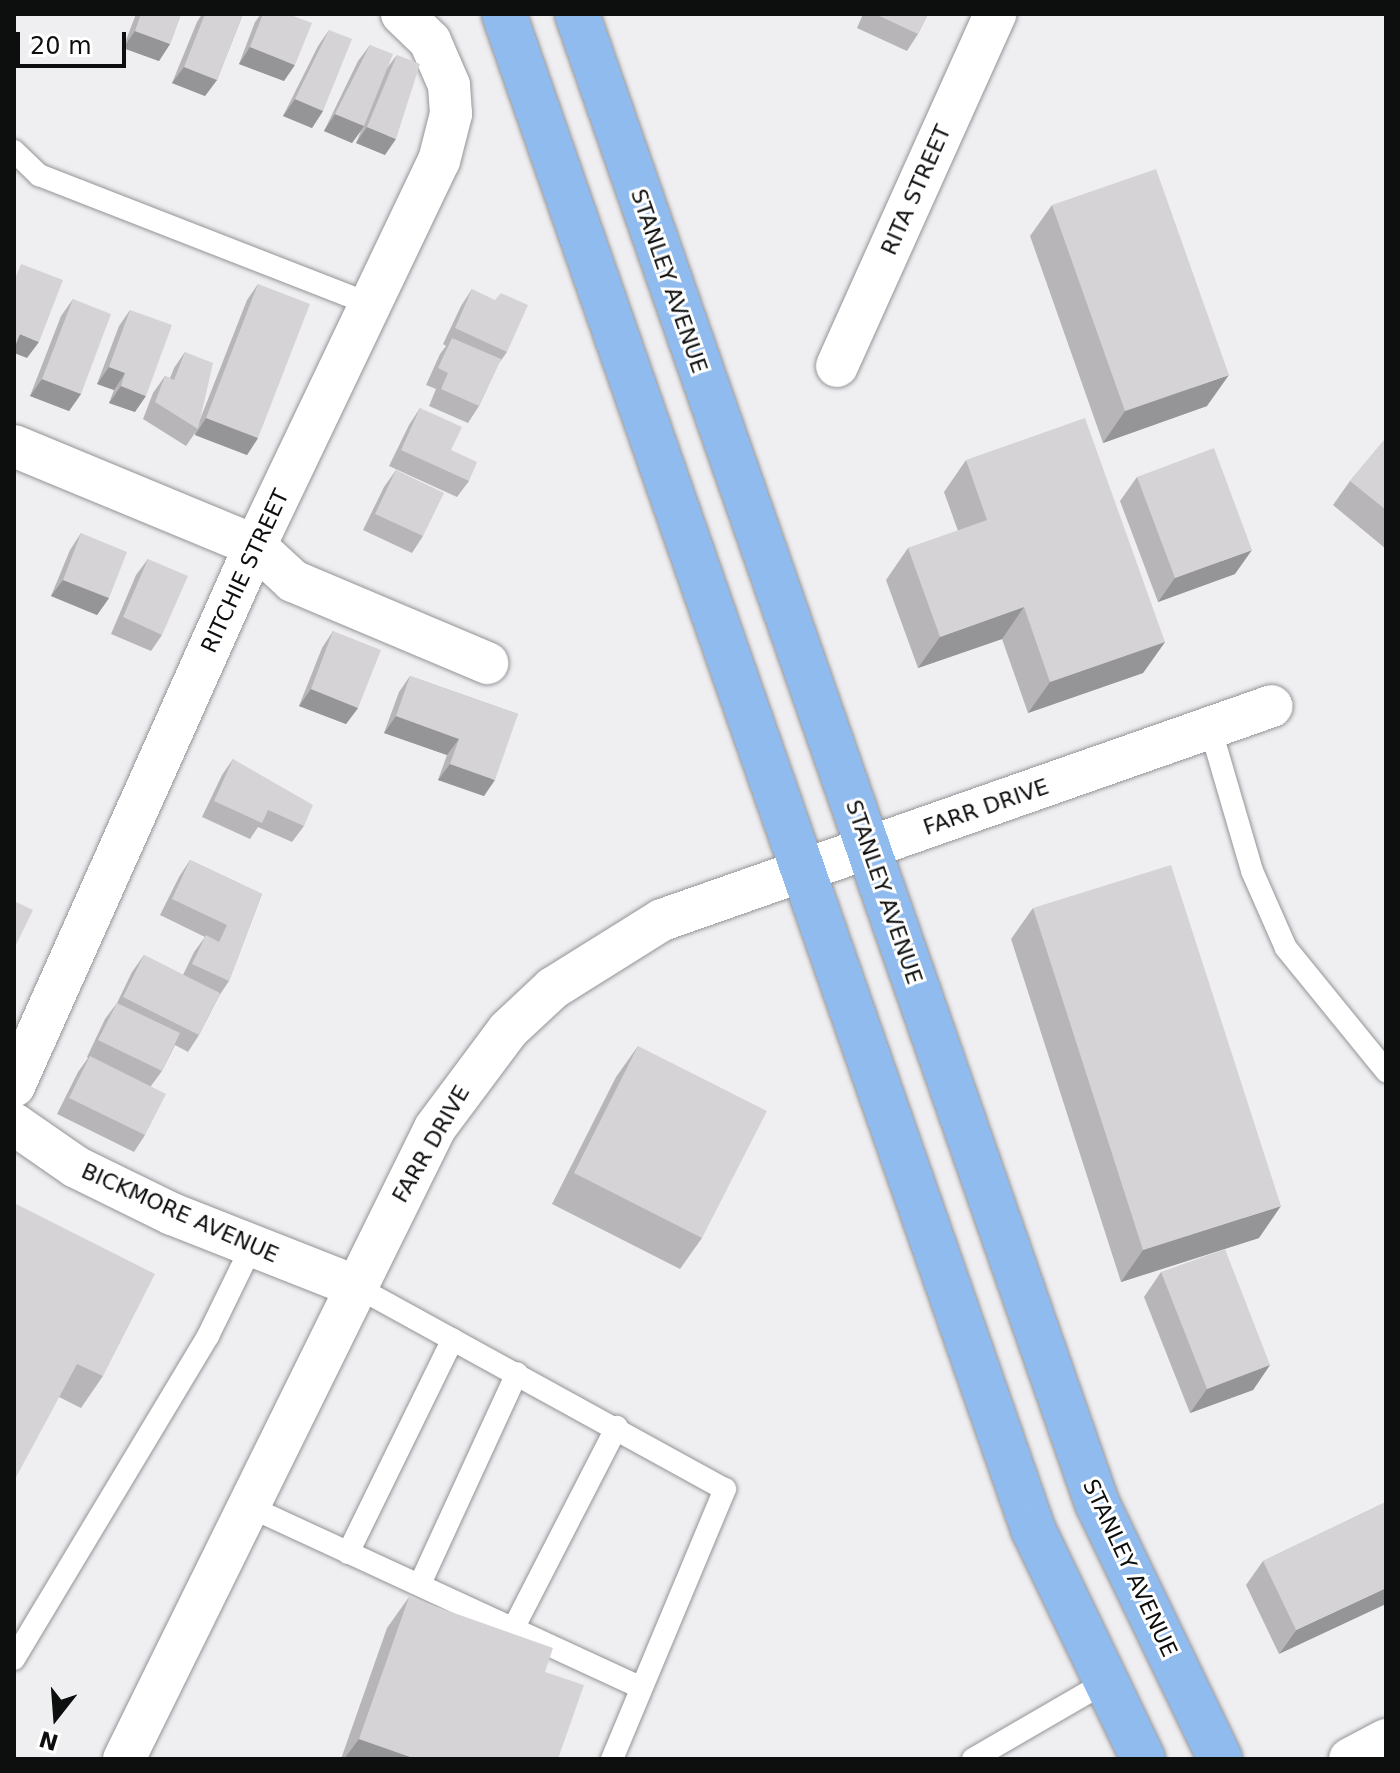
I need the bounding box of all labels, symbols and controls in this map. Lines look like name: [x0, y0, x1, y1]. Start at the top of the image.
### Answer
scale bar: [20, 16, 130, 66]
text: 20 m: [30, 32, 92, 60]
street label: RITA STREET: [876, 121, 956, 259]
street label: STANLEY AVENUE: [625, 186, 713, 376]
street label: RITCHIE STREET: [196, 485, 294, 657]
street label: FARR DRIVE: [920, 773, 1052, 841]
street label: STANLEY AVENUE: [840, 797, 928, 987]
street label: FARR DRIVE: [387, 1081, 475, 1207]
street label: BICKMORE AVENUE: [77, 1158, 283, 1268]
street label: STANLEY AVENUE: [1077, 1475, 1183, 1661]
north arrow: [16, 1677, 96, 1757]
text: N: [36, 1726, 61, 1755]

